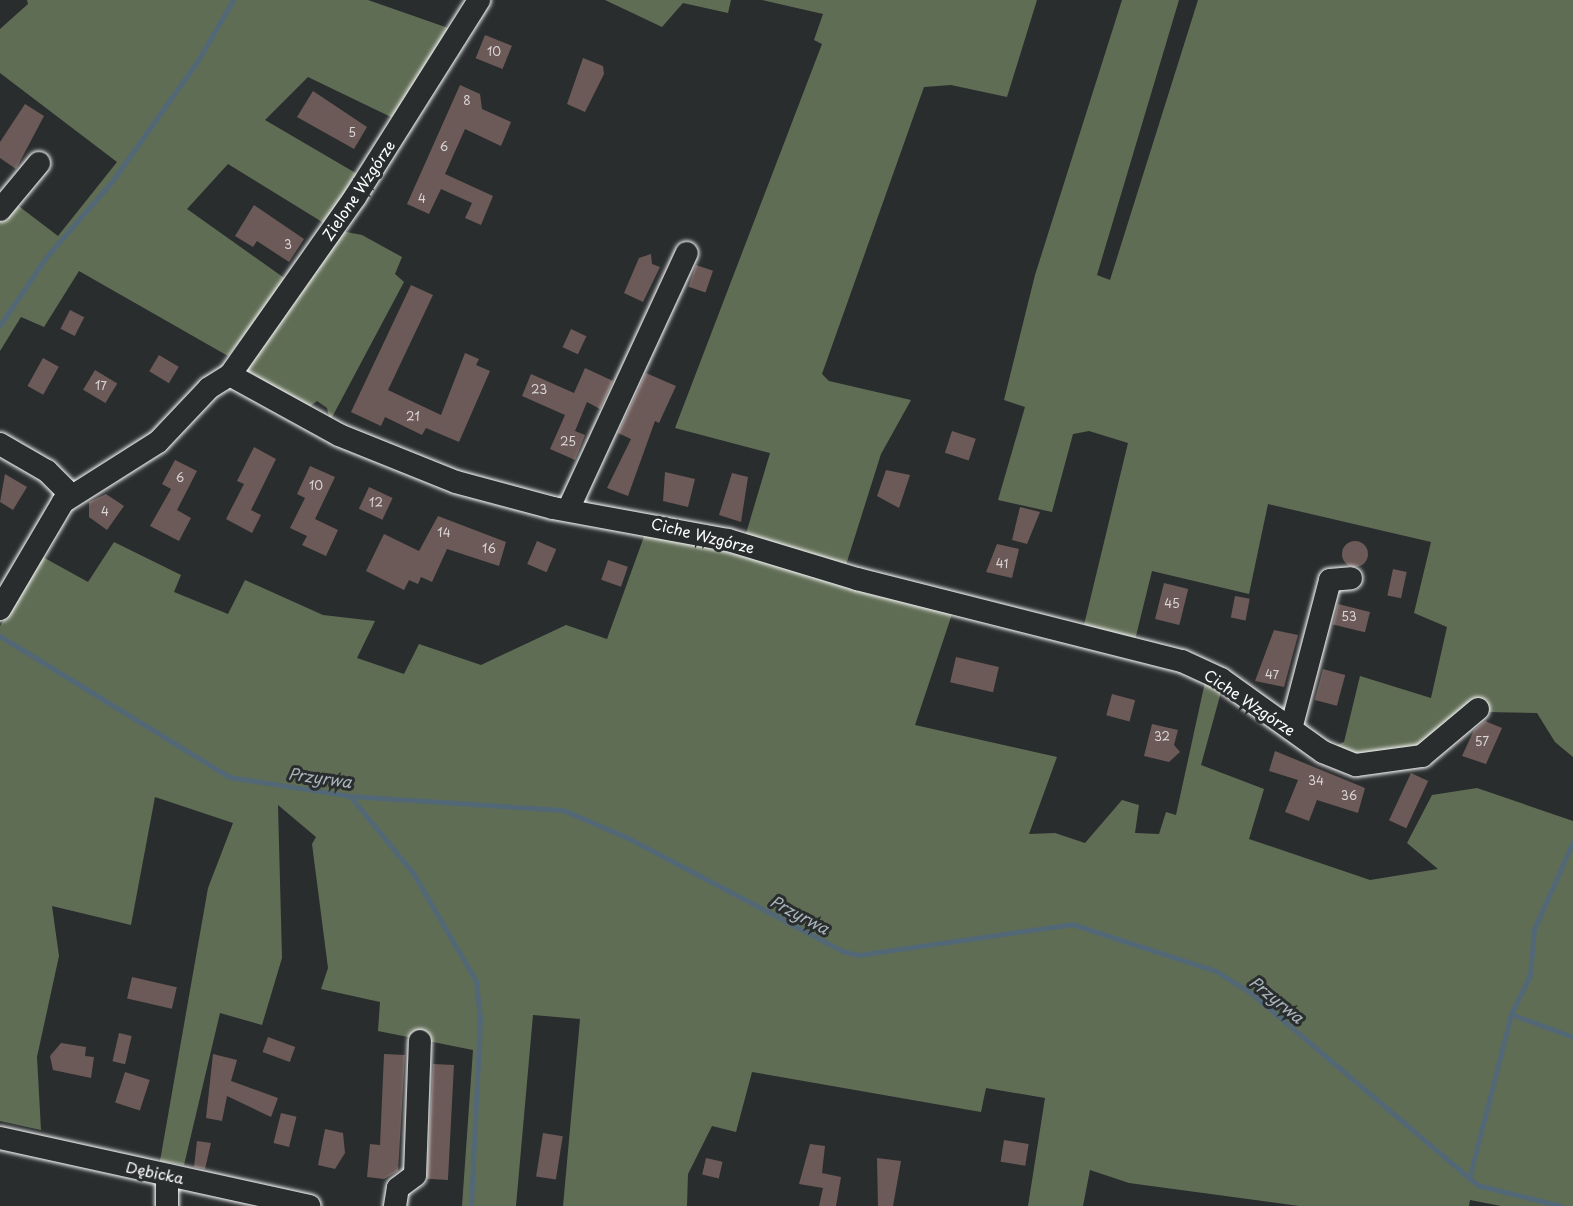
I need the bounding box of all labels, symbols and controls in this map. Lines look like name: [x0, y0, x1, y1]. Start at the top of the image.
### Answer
house number: 10: [487, 45, 501, 59]
house number: 8: [463, 94, 471, 108]
house number: 5: [348, 126, 356, 140]
street label: Zielone Wzgórze: [318, 136, 398, 244]
house number: 6: [440, 140, 448, 154]
house number: 4: [418, 192, 426, 206]
house number: 3: [284, 238, 292, 252]
house number: 17: [95, 379, 107, 393]
house number: 23: [531, 383, 547, 397]
house number: 21: [406, 410, 420, 424]
house number: 25: [560, 435, 576, 449]
house number: 6: [176, 471, 184, 485]
house number: 10: [309, 479, 323, 493]
house number: 12: [369, 496, 383, 510]
house number: 4: [101, 505, 109, 519]
street label: Ciche Wzgórze: [650, 513, 756, 557]
house number: 14: [437, 526, 451, 540]
house number: 16: [482, 542, 496, 556]
house number: 41: [996, 557, 1008, 571]
house number: 45: [1164, 597, 1180, 611]
house number: 53: [1341, 610, 1357, 624]
street label: Ciche Wzgórze: [1201, 665, 1299, 739]
house number: 47: [1265, 668, 1279, 682]
house number: 32: [1154, 730, 1170, 744]
house number: 57: [1475, 735, 1489, 749]
water label: Przyrwa: [287, 763, 353, 791]
house number: 34: [1308, 774, 1324, 788]
house number: 36: [1341, 789, 1357, 803]
water label: Przyrwa: [767, 891, 833, 937]
water label: Przyrwa: [1246, 971, 1308, 1027]
street label: Dębicka: [124, 1157, 186, 1187]

